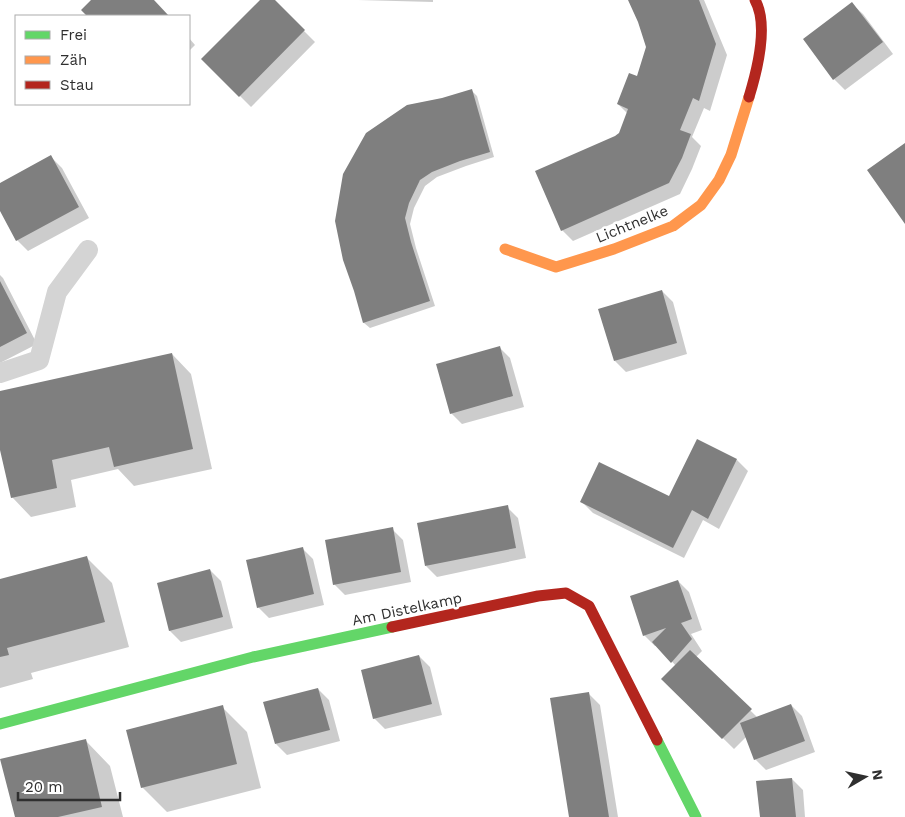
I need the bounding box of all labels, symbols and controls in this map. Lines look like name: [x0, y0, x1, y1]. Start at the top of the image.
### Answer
legend: [15, 15, 190, 105]
text: Frei: [60, 26, 87, 44]
text: Zäh: [60, 51, 87, 69]
text: Stau: [60, 76, 94, 94]
street label: Lichtnelke: [593, 201, 671, 247]
street label: Am Distelkamp: [350, 589, 464, 629]
north arrow: [840, 752, 890, 802]
text: N: [869, 769, 887, 781]
scale bar: [18, 770, 120, 802]
text: 20 m: [25, 778, 63, 796]

